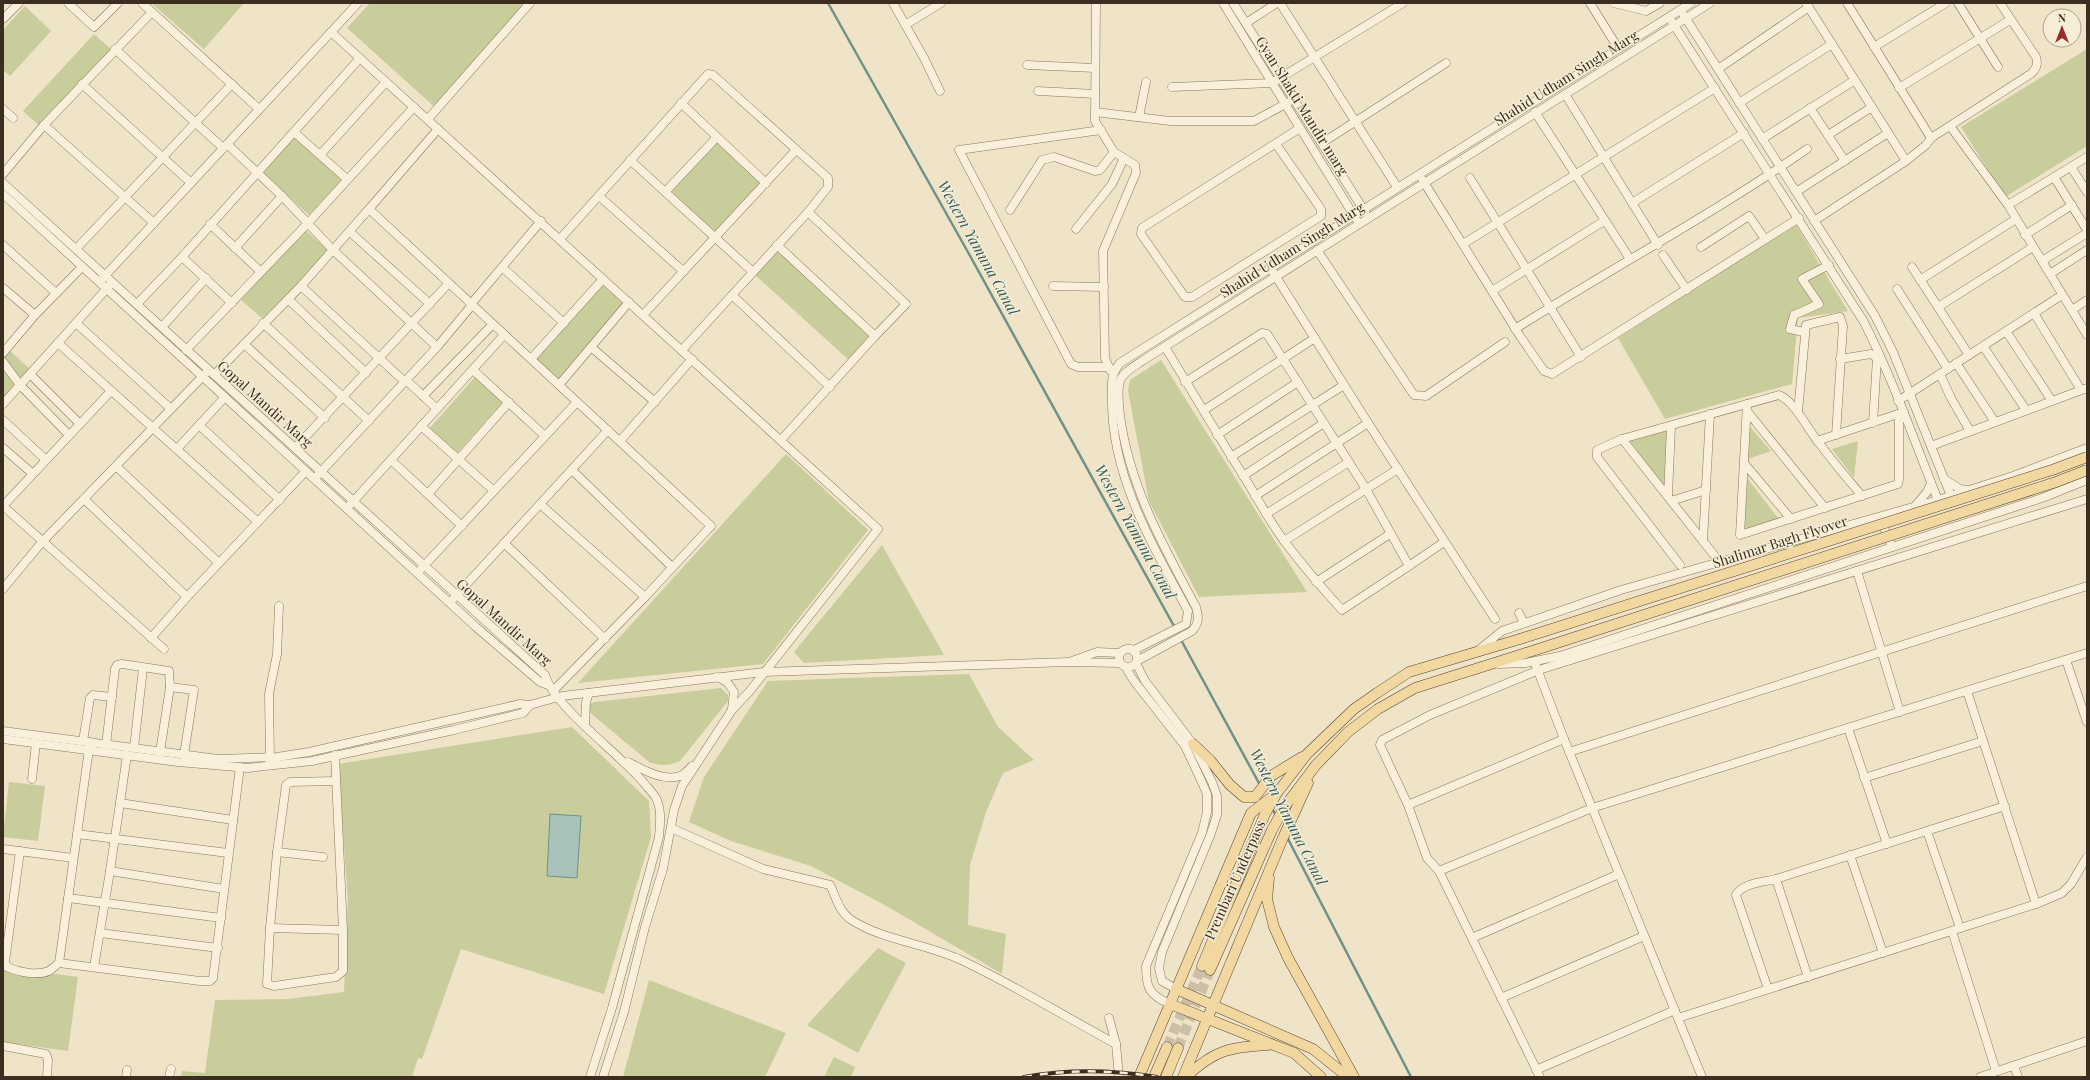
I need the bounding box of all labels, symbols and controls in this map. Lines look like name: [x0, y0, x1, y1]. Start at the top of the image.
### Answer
north arrow: [2042, 8, 2082, 48]
text: N: [2058, 10, 2066, 25]
street label: Shahid Udham Singh Marg: [1490, 25, 1642, 130]
street label: Gyan Shakti Mandir marg: [1252, 33, 1353, 179]
water label: Western Yamuna Canal: [933, 177, 1025, 319]
street label: Shahid Udham Singh Marg: [1216, 197, 1368, 302]
street label: Gopal Mandir Marg: [214, 356, 317, 452]
water label: Western Yamuna Canal: [1090, 461, 1182, 603]
street label: Shalimar Bagh Flyover: [1710, 510, 1851, 572]
street label: Gopal Mandir Marg: [453, 574, 556, 670]
water label: Western Yamuna Canal: [1246, 745, 1332, 889]
street label: Prembari Underpass: [1200, 817, 1269, 943]

